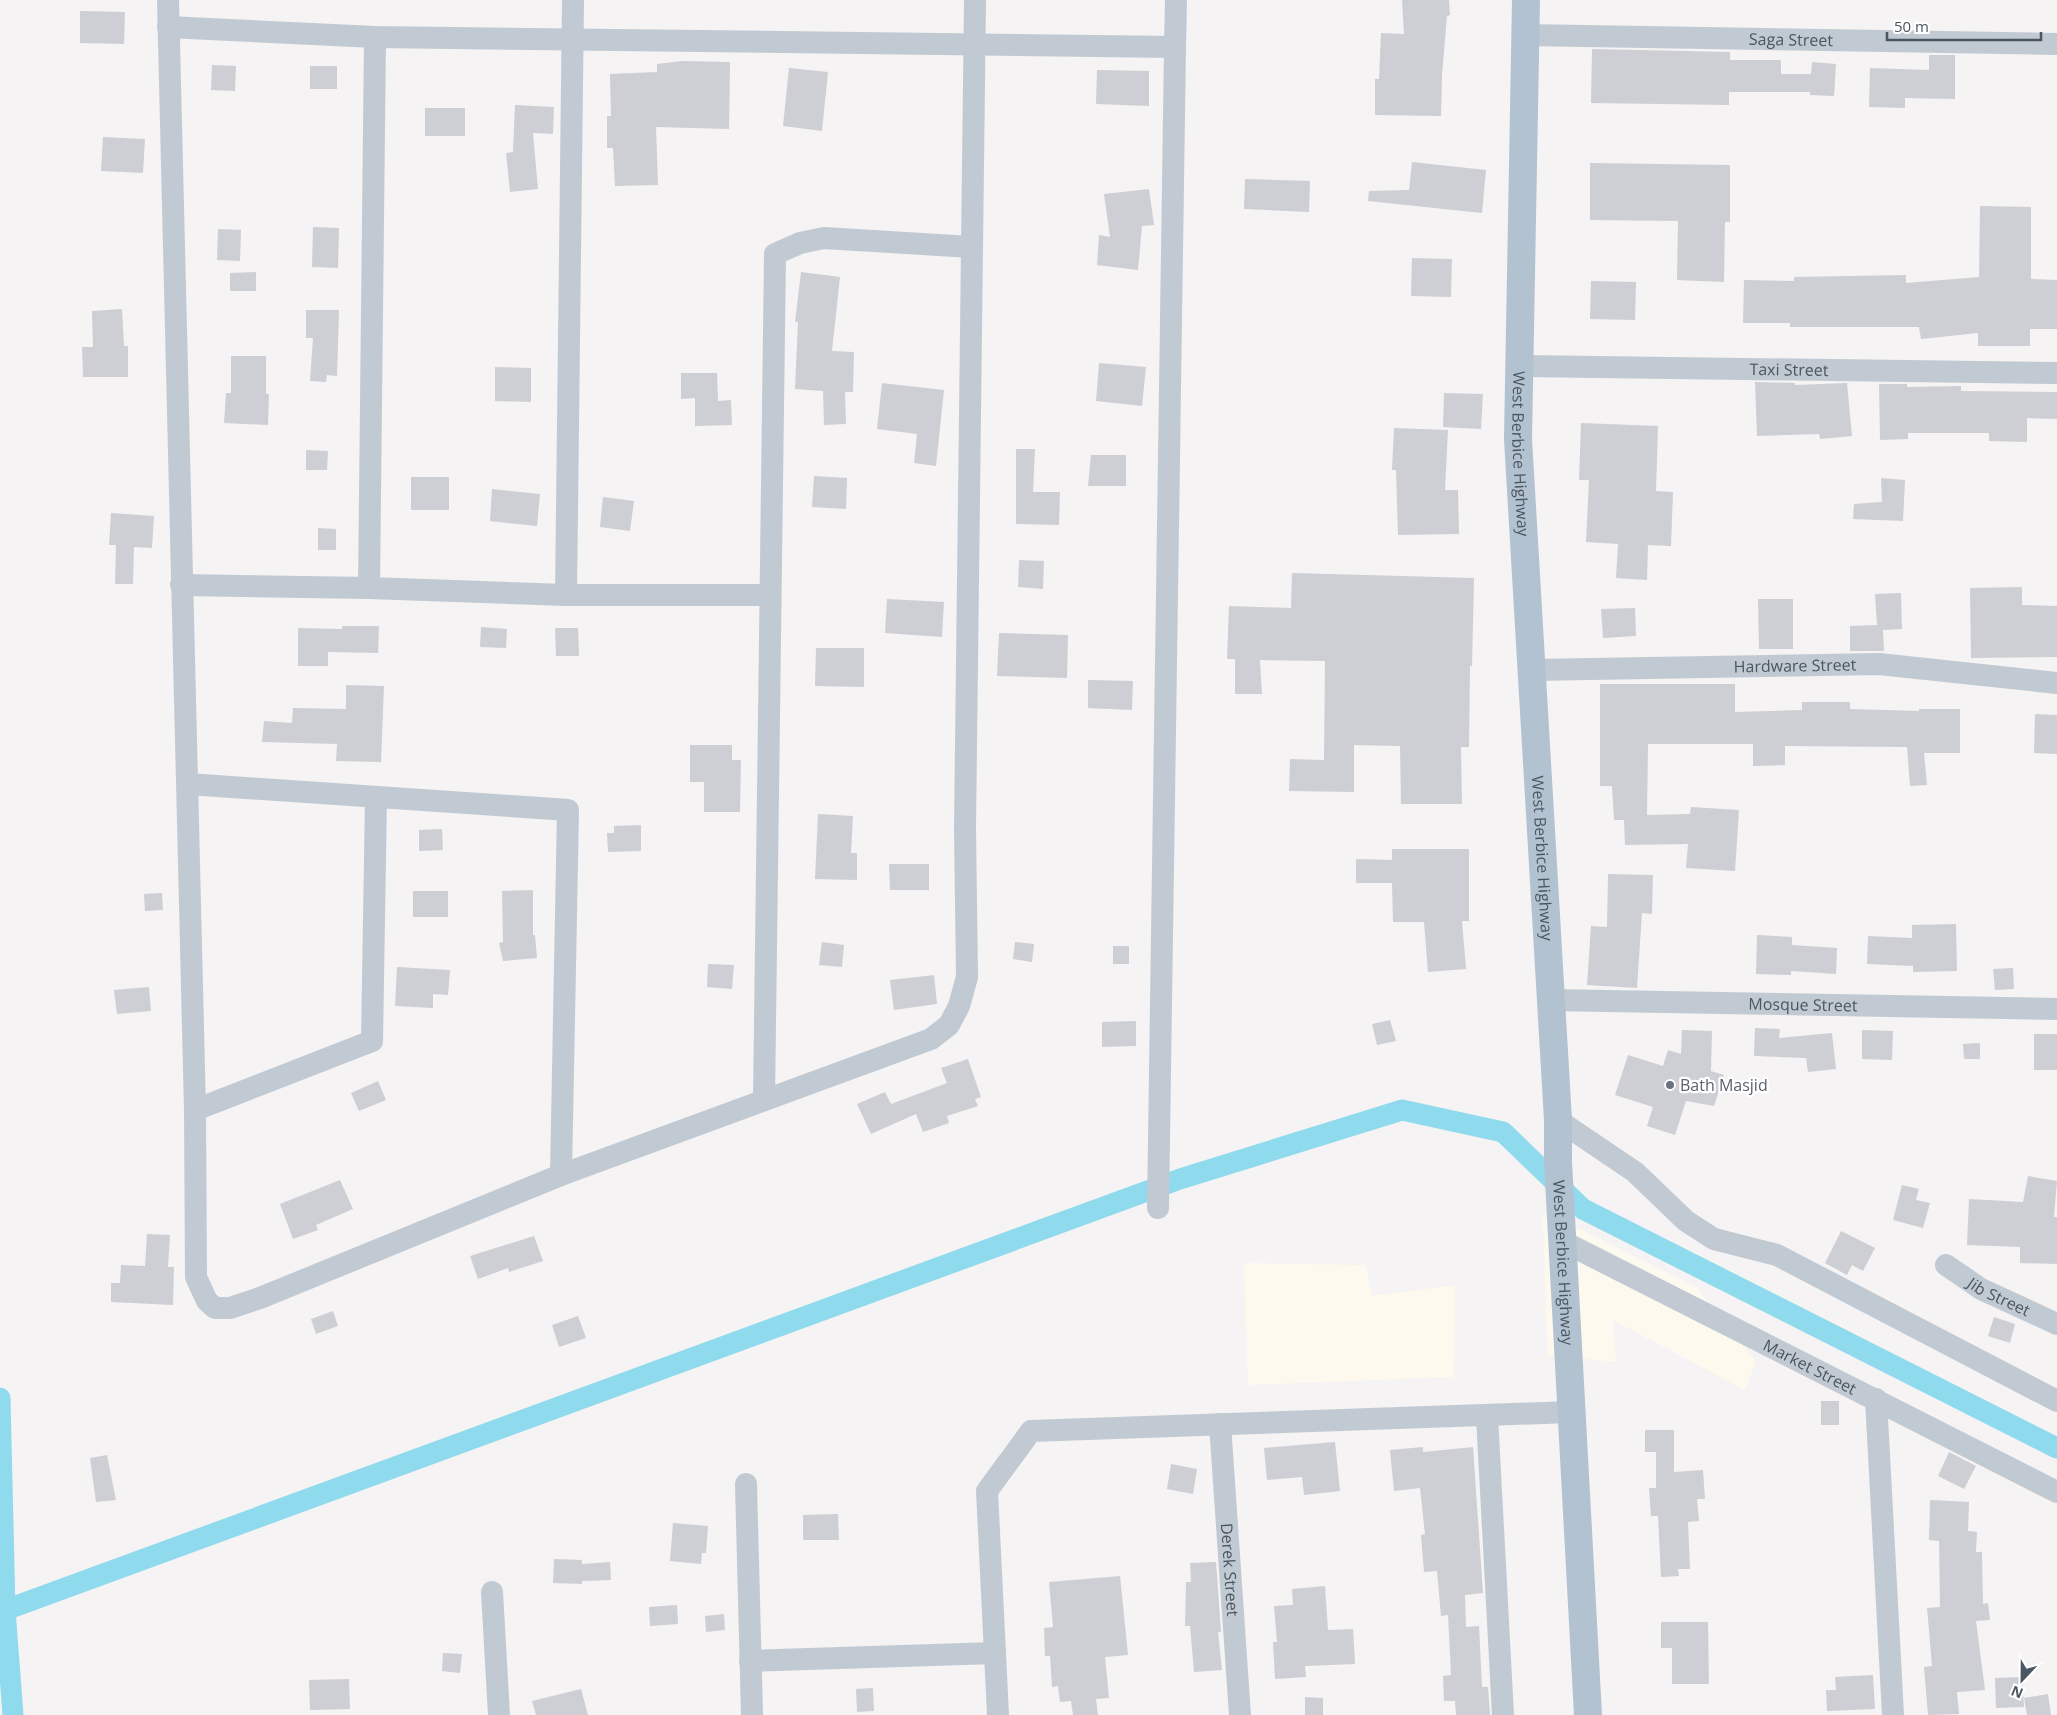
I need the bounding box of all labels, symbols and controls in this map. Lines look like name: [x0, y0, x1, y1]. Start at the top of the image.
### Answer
scale bar: [1887, 10, 2041, 42]
text: 50 m: [1894, 16, 1929, 36]
street label: Saga Street: [1749, 28, 1833, 51]
street label: Taxi Street: [1749, 358, 1829, 381]
street label: West Berbice Highway: [1507, 371, 1535, 538]
street label: Hardware Street: [1733, 653, 1857, 678]
street label: West Berbice Highway: [1527, 775, 1559, 942]
street label: Mosque Street: [1748, 993, 1858, 1016]
place label: Bath Masjid: [1680, 1074, 1768, 1096]
marker: Bath Masjid: [1664, 1079, 1676, 1091]
street label: West Berbice Highway: [1548, 1179, 1579, 1347]
street label: Jib Street: [1962, 1271, 2034, 1321]
street label: Market Street: [1760, 1334, 1861, 1400]
street label: Derek Street: [1216, 1522, 1244, 1617]
north arrow: [1997, 1655, 2047, 1705]
text: N: [2008, 1682, 2026, 1703]

